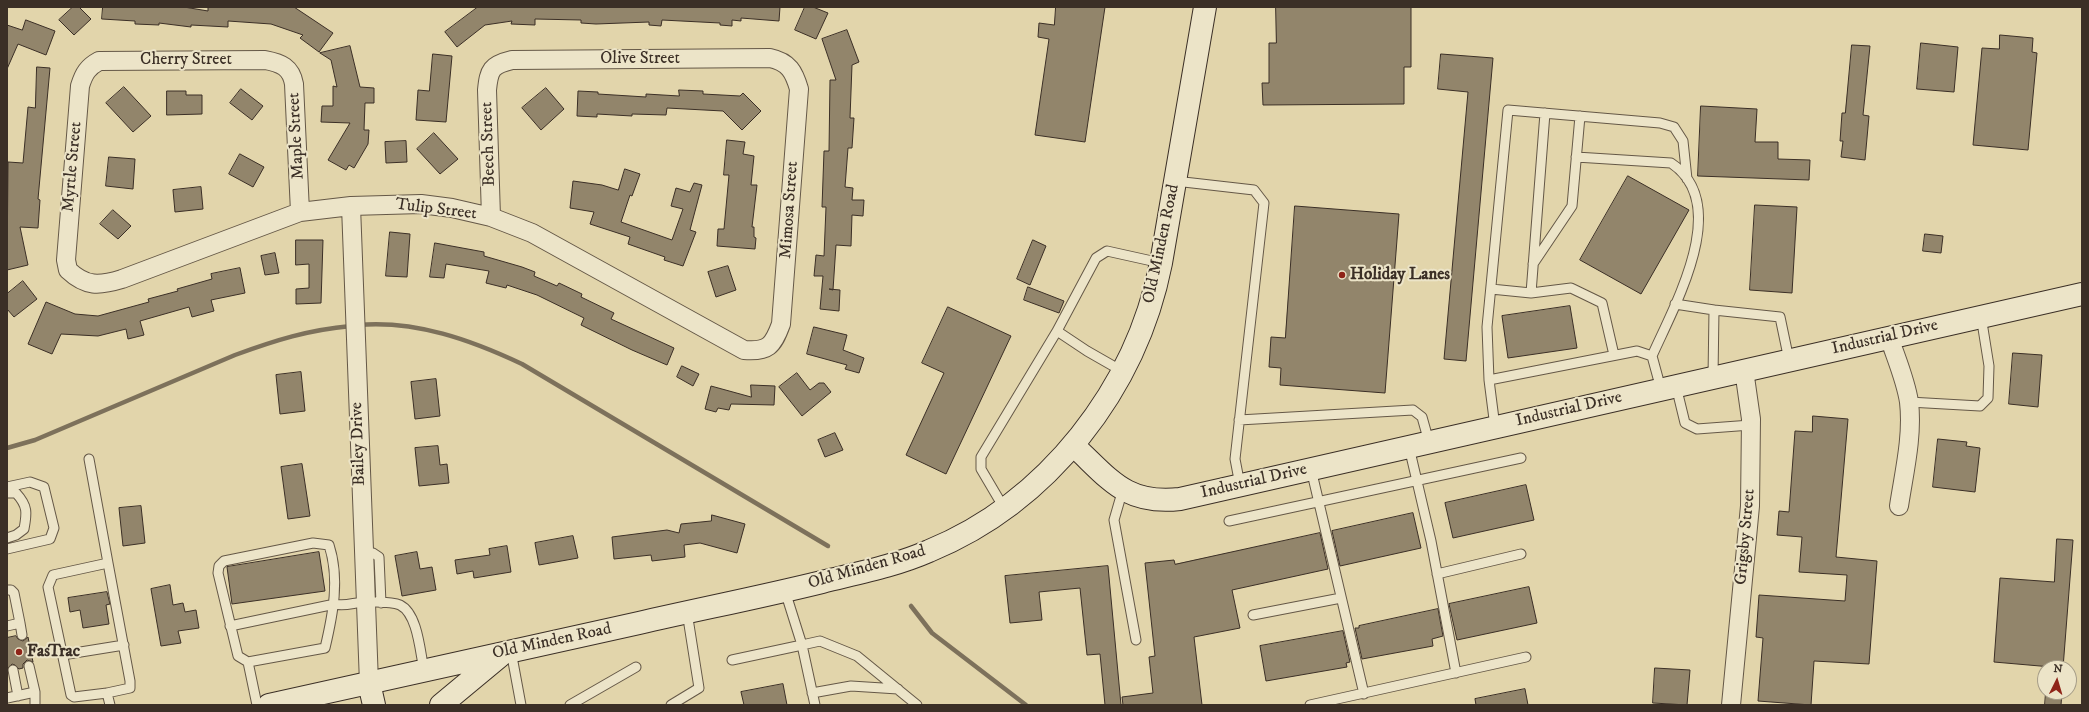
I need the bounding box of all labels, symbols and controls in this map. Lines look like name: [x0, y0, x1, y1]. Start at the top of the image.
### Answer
street label: Olive Street: [600, 49, 680, 69]
street label: Cherry Street: [140, 50, 232, 70]
street label: Maple Street: [285, 92, 309, 180]
street label: Beech Street: [477, 101, 501, 187]
street label: Myrtle Street: [59, 121, 87, 213]
street label: Mimosa Street: [776, 161, 804, 259]
street label: Old Minden Road: [1139, 183, 1185, 305]
street label: Tulip Street: [394, 195, 478, 225]
place label: Holiday Lanes: [1350, 265, 1450, 285]
marker: Holiday Lanes: [1337, 270, 1347, 280]
street label: Industrial Drive: [1830, 316, 1940, 360]
street label: Industrial Drive: [1514, 388, 1624, 432]
street label: Bailey Drive: [347, 402, 371, 486]
street label: Industrial Drive: [1199, 460, 1309, 504]
street label: Grigsby Street: [1732, 488, 1760, 586]
street label: Old Minden Road: [806, 541, 928, 595]
street label: Old Minden Road: [491, 619, 613, 665]
place label: FasTrac: [27, 642, 80, 662]
marker: FasTrac: [14, 647, 24, 657]
north arrow: [2037, 660, 2077, 700]
text: N: [2053, 662, 2063, 676]

